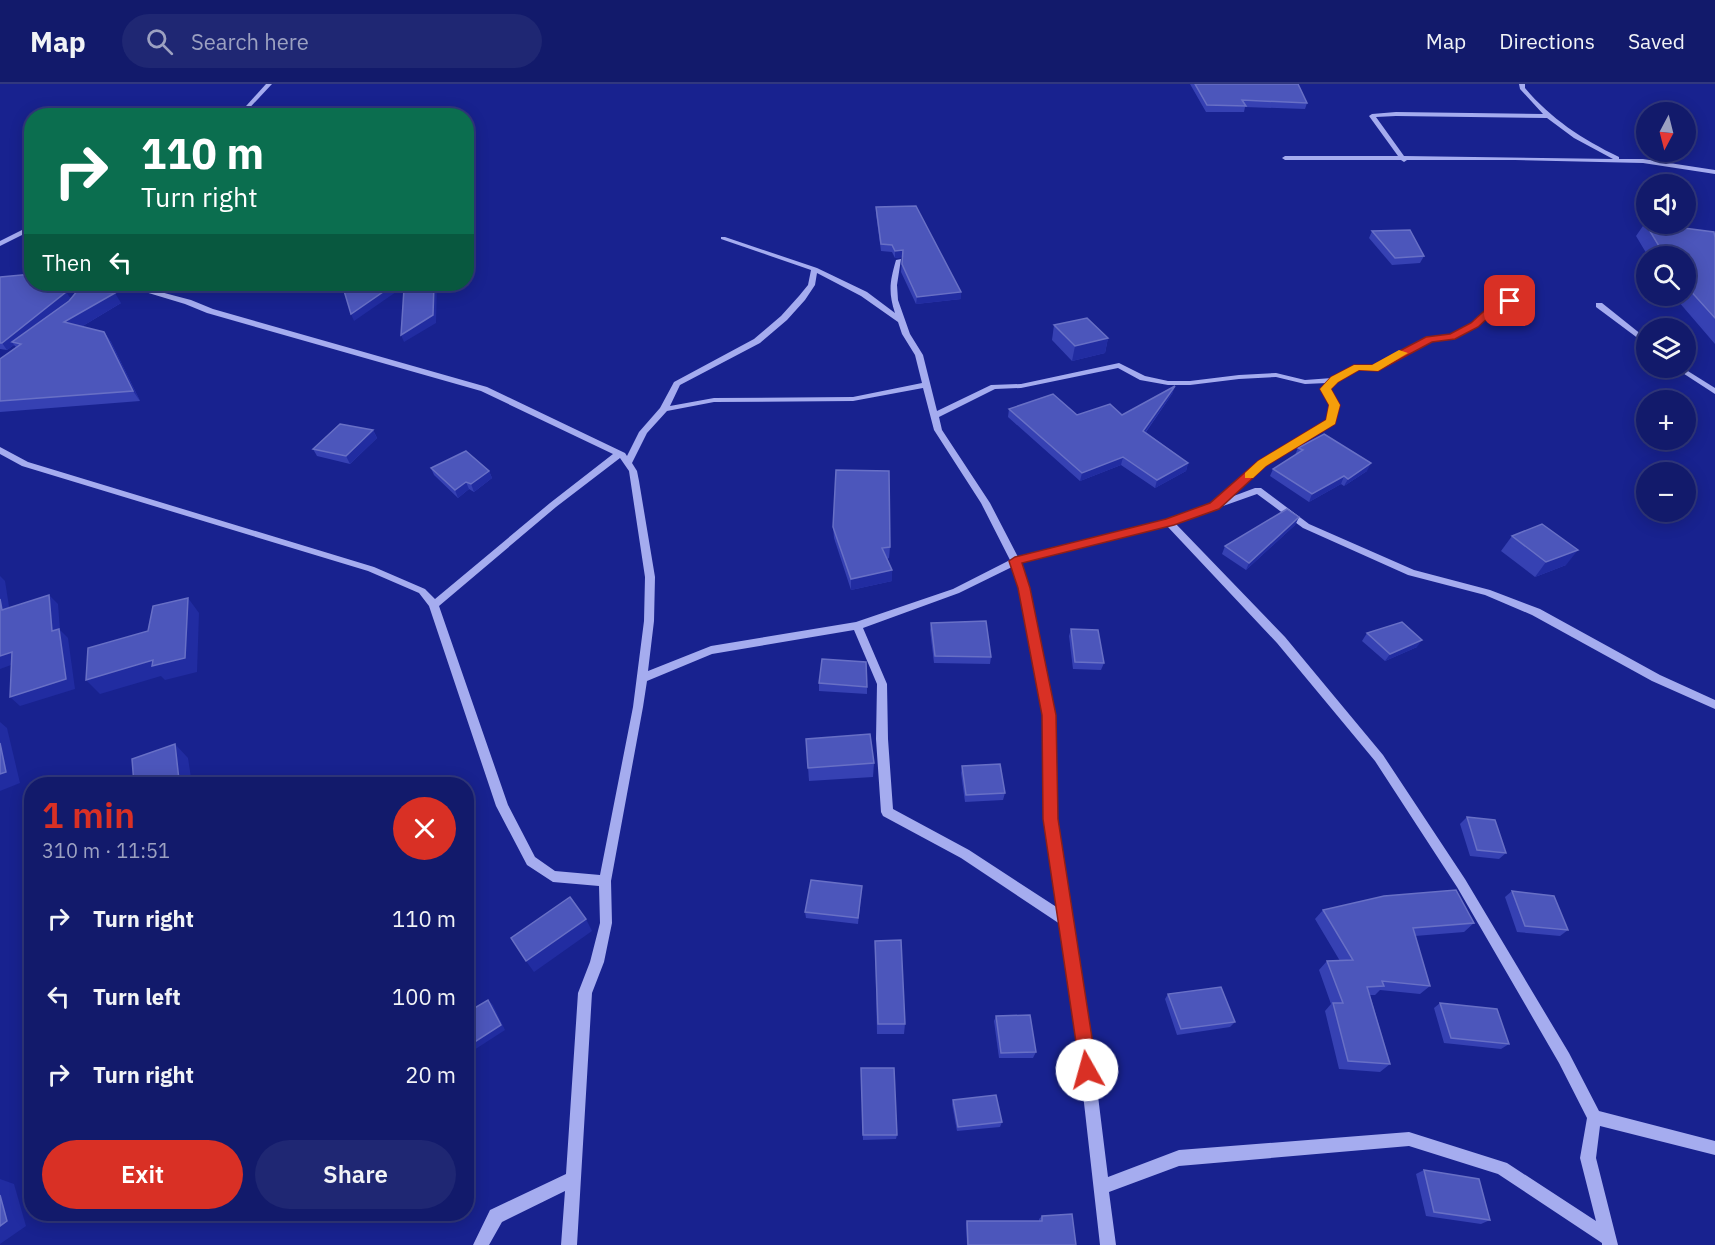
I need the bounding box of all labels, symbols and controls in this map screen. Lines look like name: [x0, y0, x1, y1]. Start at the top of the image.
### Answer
search box: [122, 14, 542, 68]
text: Map: [30, 23, 86, 60]
icon: search: [143, 25, 176, 58]
text: Search here: [191, 27, 309, 56]
text: Map: [1426, 27, 1466, 55]
text: Directions: [1499, 27, 1595, 55]
text: Saved: [1628, 27, 1685, 55]
north arrow: [1636, 102, 1696, 162]
map controls: [1636, 102, 1696, 522]
text: 110 m: [141, 126, 264, 181]
icon: right: [42, 132, 120, 210]
button: sound: [1636, 174, 1696, 234]
text: Turn right: [141, 179, 258, 214]
icon: left: [104, 246, 137, 279]
button: search: [1636, 246, 1696, 306]
text: Then: [42, 248, 92, 277]
pin: [1484, 275, 1535, 326]
icon: arrive: [1493, 284, 1526, 317]
button: layers: [1636, 318, 1696, 378]
button: +: [1636, 390, 1696, 450]
button: −: [1636, 462, 1696, 522]
text: 1 min: [42, 791, 135, 838]
button: close: [393, 797, 456, 860]
text: 310 m · 11:51: [42, 837, 170, 864]
icon: right: [42, 902, 75, 935]
text: Turn right: [93, 904, 194, 933]
text: 110 m: [392, 904, 456, 933]
icon: left: [42, 980, 75, 1013]
text: Turn left: [93, 982, 181, 1011]
text: 100 m: [392, 982, 456, 1011]
position arrow: [1055, 1038, 1119, 1102]
icon: right: [42, 1058, 75, 1091]
text: Turn right: [93, 1060, 194, 1089]
text: 20 m: [405, 1060, 456, 1089]
button: Exit: [42, 1140, 243, 1209]
button: Share: [255, 1140, 456, 1209]

